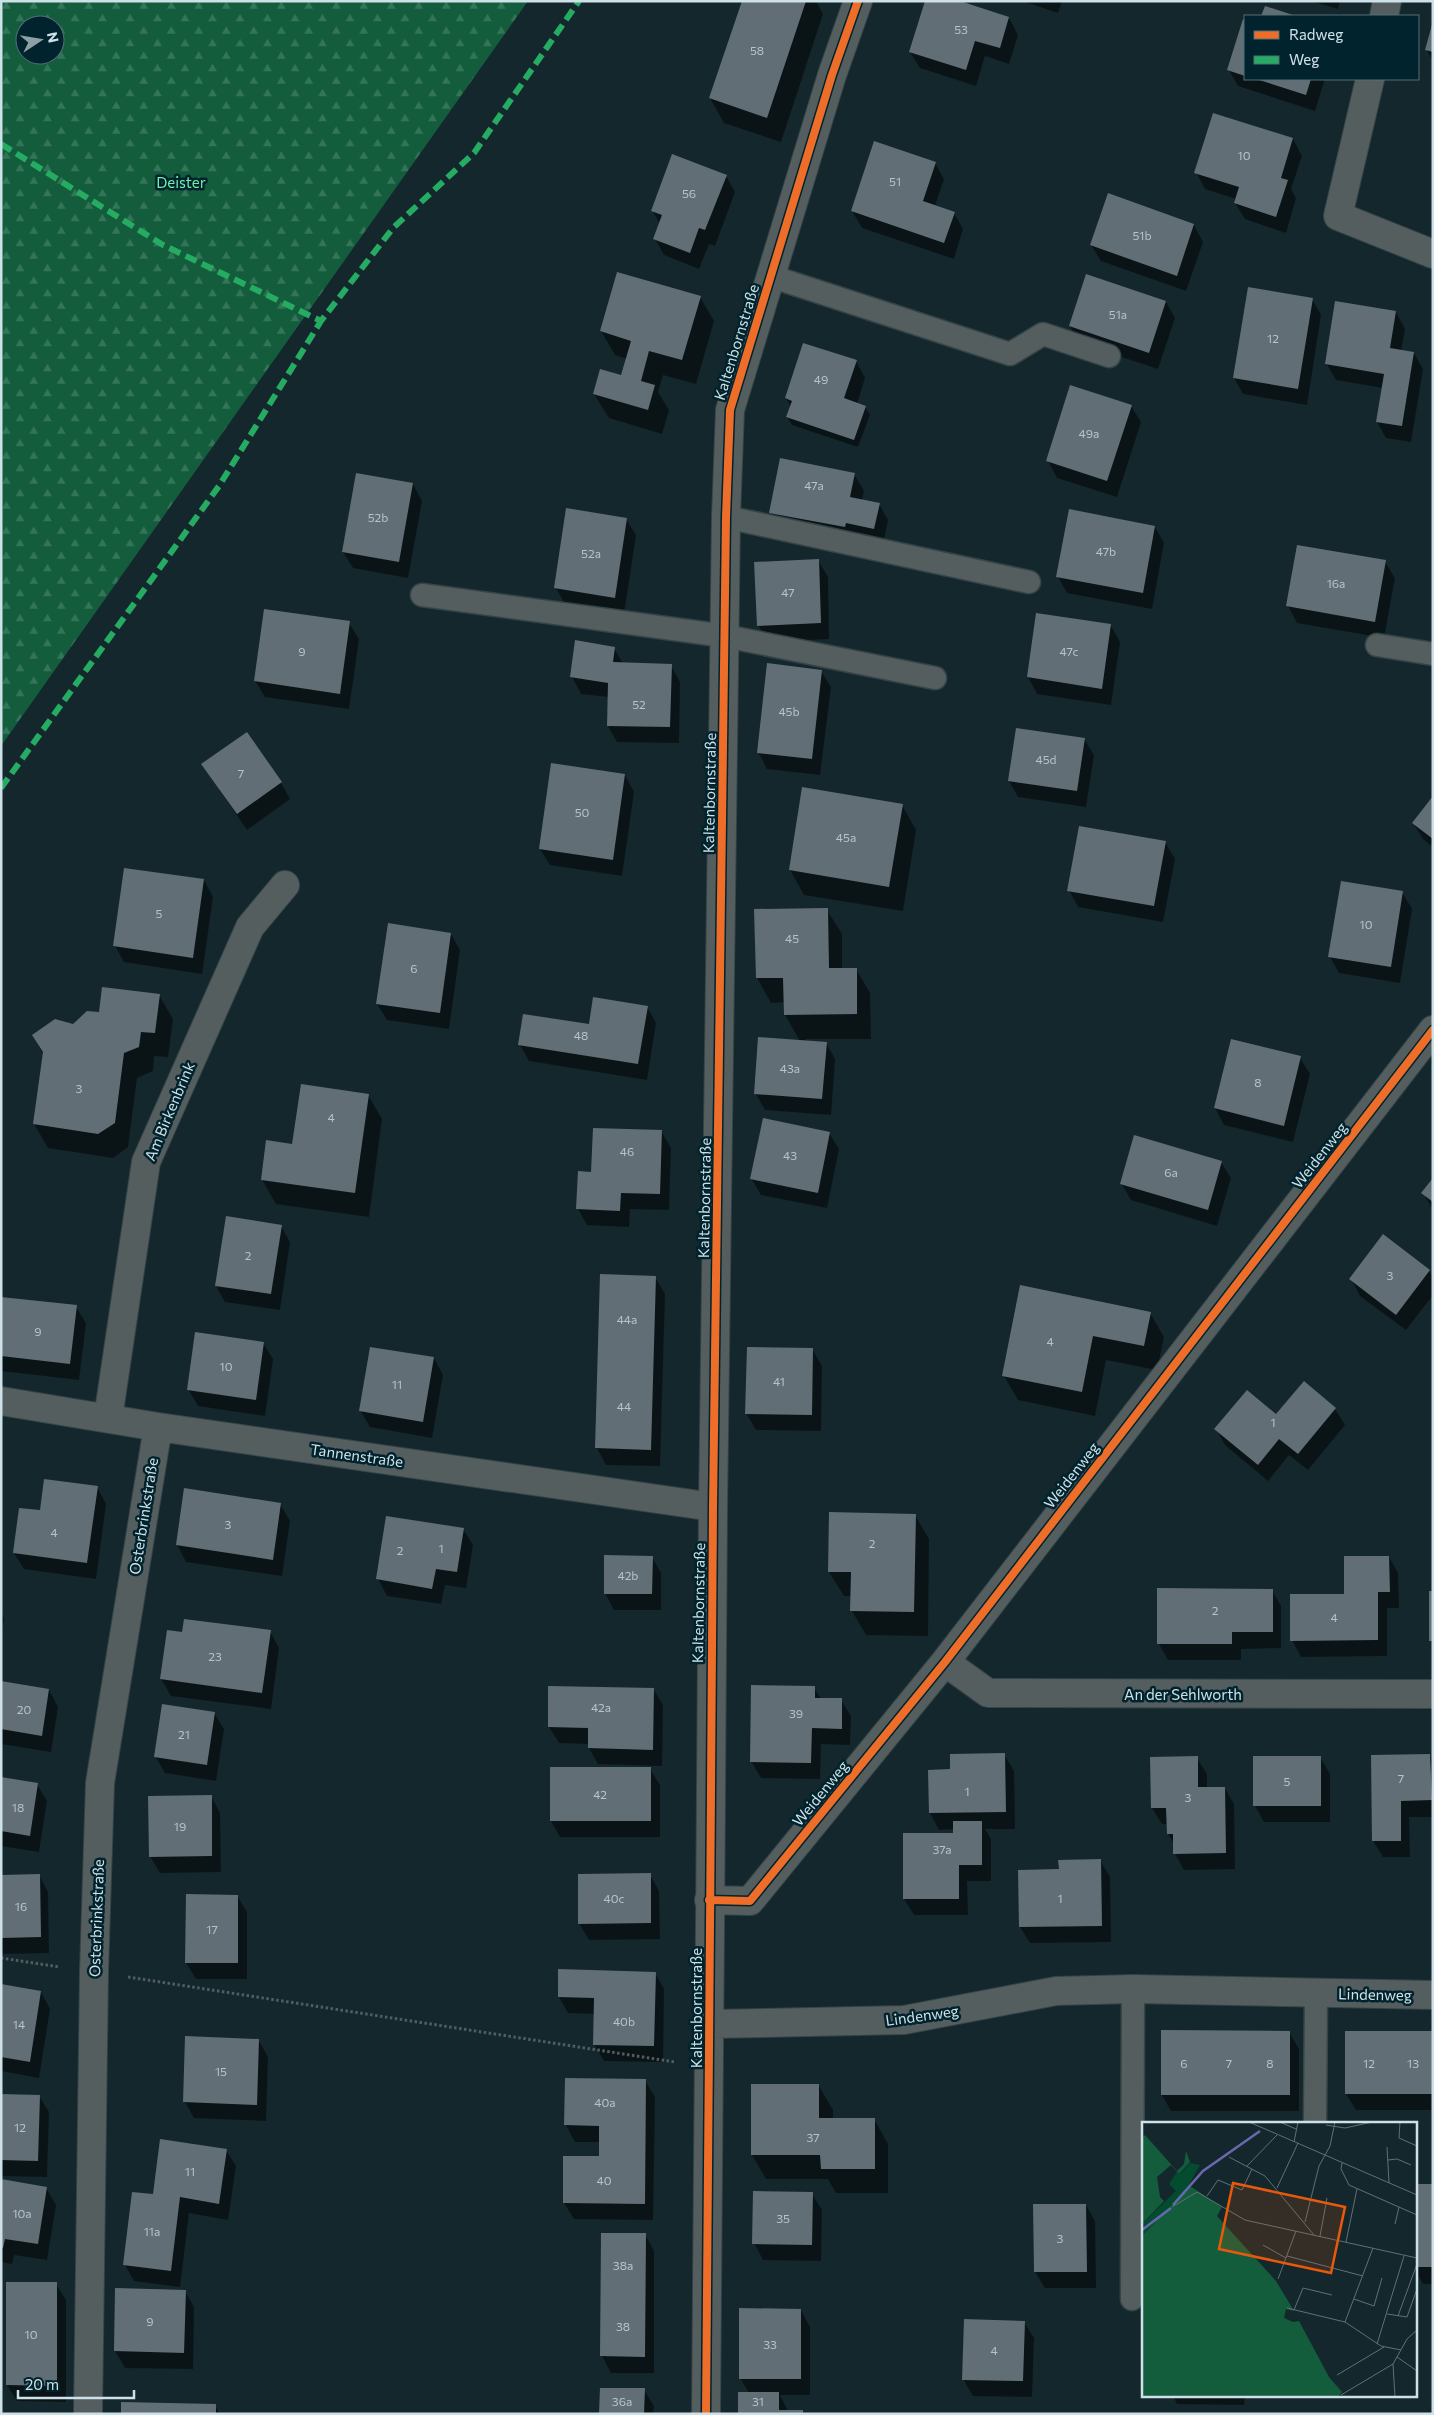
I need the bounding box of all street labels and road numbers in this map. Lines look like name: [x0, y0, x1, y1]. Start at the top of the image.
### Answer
street label: Kaltenbornstraße: [710, 282, 762, 402]
street label: Kaltenbornstraße: [699, 733, 719, 853]
street label: Am Birkenbrink: [140, 1059, 198, 1163]
street label: Weidenweg: [1288, 1118, 1350, 1192]
street label: Kaltenbornstraße: [694, 1138, 714, 1258]
street label: Weidenweg: [1040, 1438, 1102, 1512]
street label: Tannenstraße: [309, 1440, 405, 1470]
street label: Osterbrinkstraße: [125, 1456, 161, 1576]
street label: Kaltenbornstraße: [688, 1543, 708, 1663]
street label: An der Sehlworth: [1124, 1685, 1242, 1703]
street label: Weidenweg: [788, 1757, 852, 1829]
street label: Osterbrinkstraße: [85, 1859, 107, 1977]
street label: Kaltenbornstraße: [687, 1948, 705, 2068]
street label: Lindenweg: [1338, 1984, 1412, 2004]
street label: Lindenweg: [884, 2001, 960, 2029]

